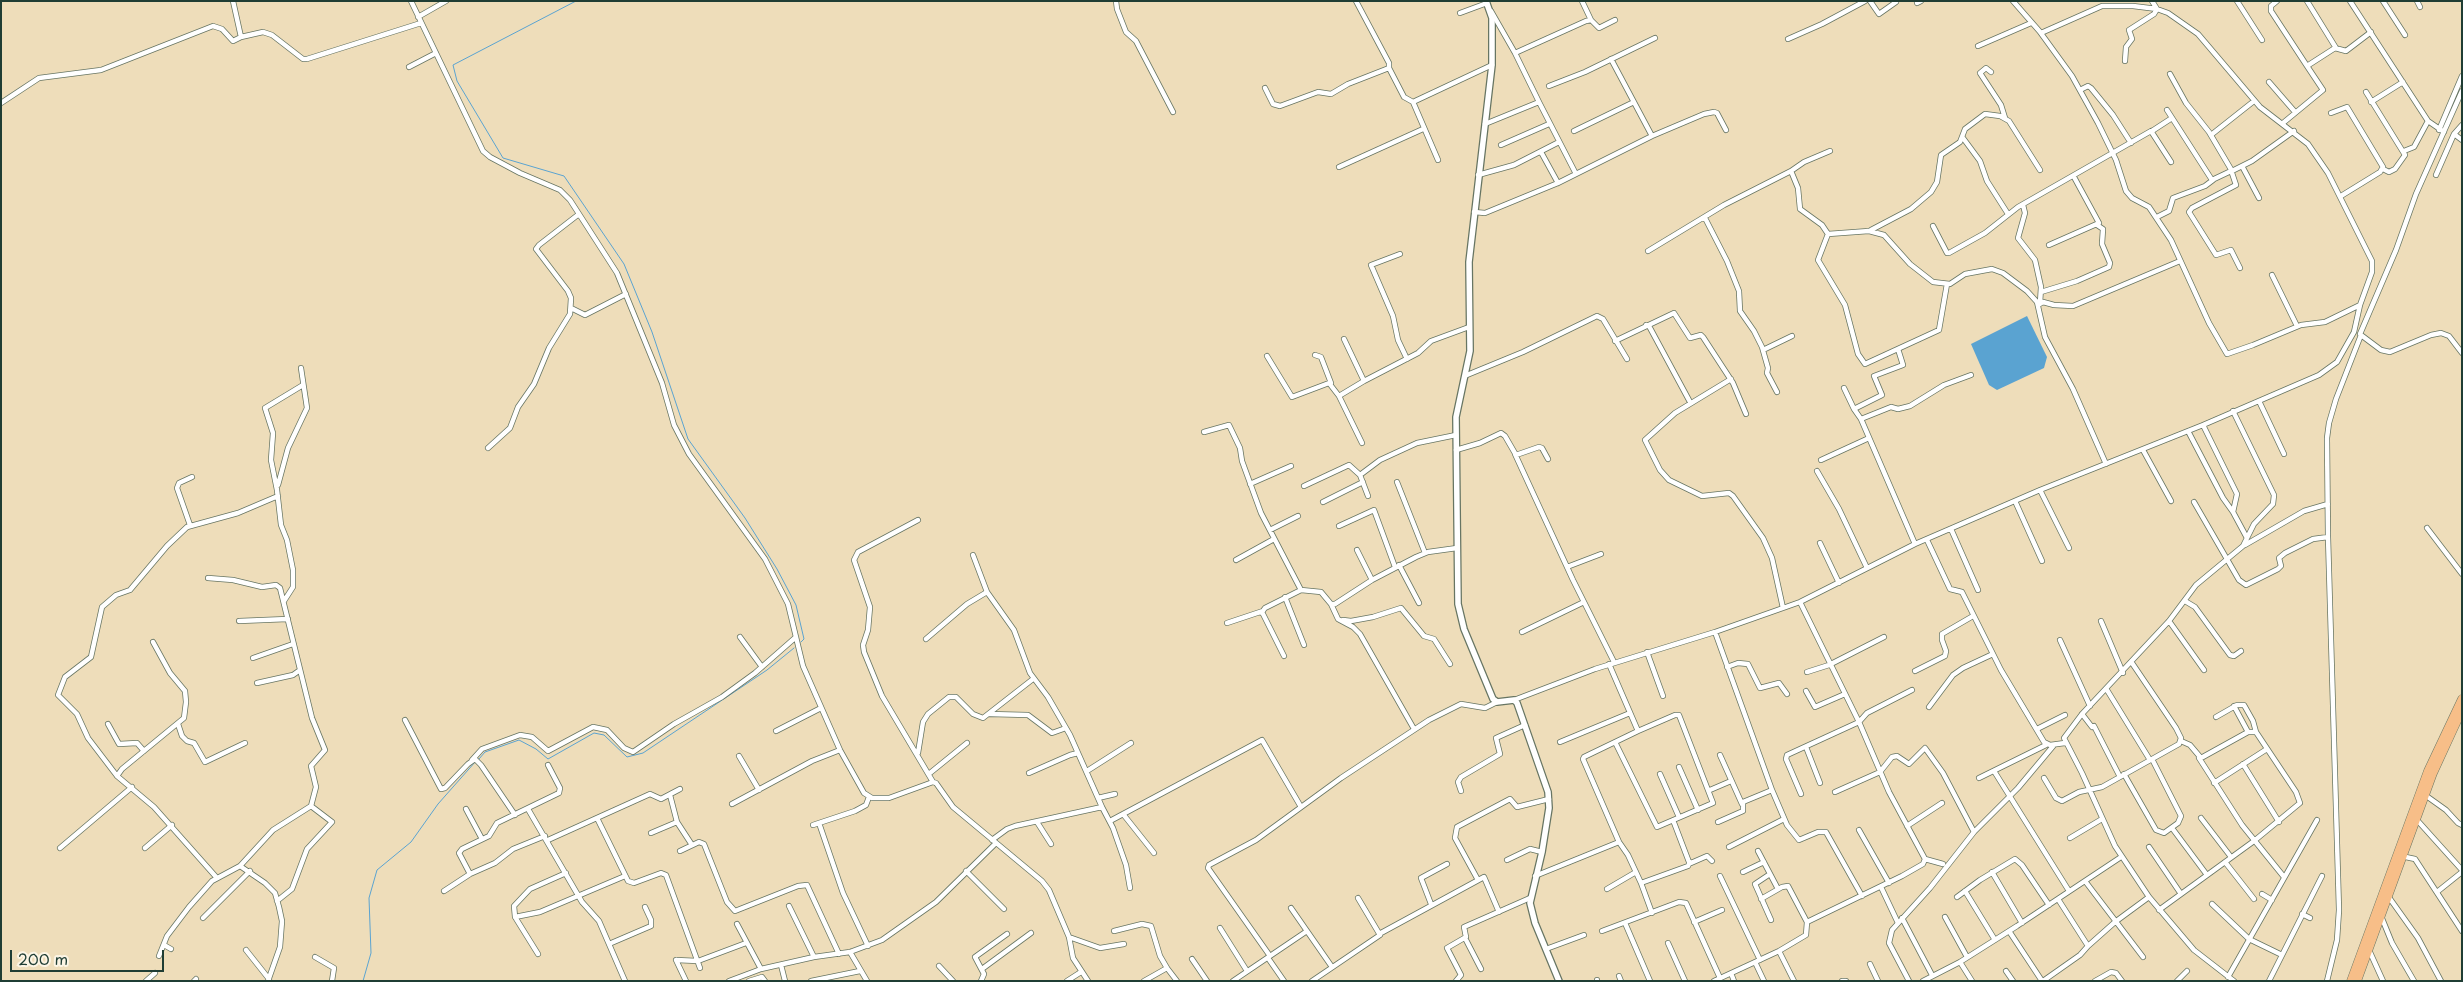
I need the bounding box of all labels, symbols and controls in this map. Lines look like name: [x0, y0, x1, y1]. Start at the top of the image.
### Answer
scale bar: [12, 940, 166, 972]
text: 200 m: [18, 947, 68, 970]

